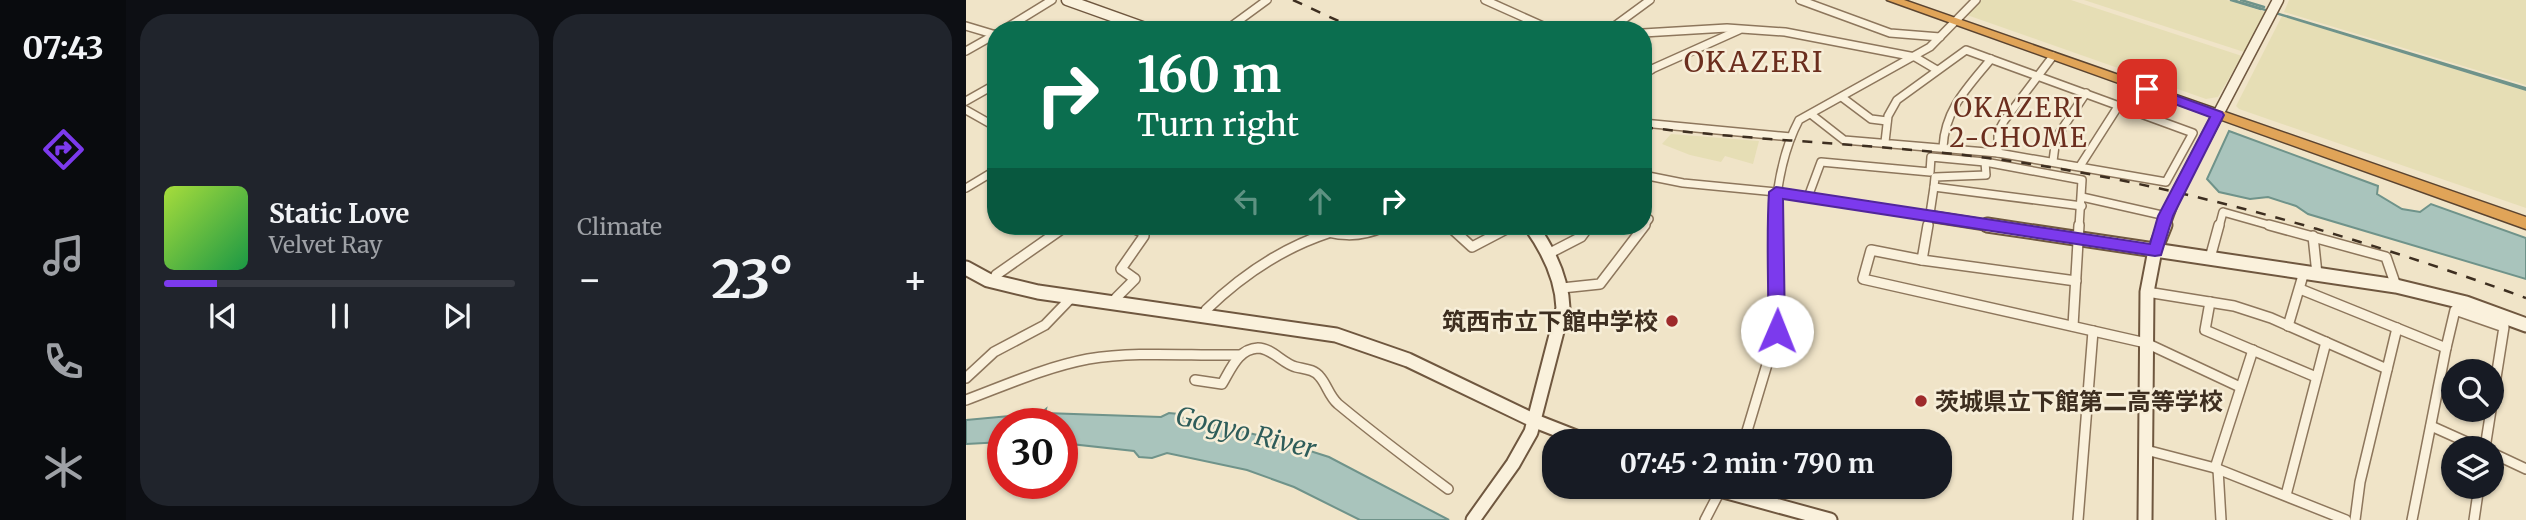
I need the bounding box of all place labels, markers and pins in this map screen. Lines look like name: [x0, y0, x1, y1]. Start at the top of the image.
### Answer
pin: [2117, 59, 2177, 119]
place label: 筑西市立下館中学校: [1442, 306, 1658, 337]
marker: 筑西市立下館中学校: [1664, 313, 1680, 329]
place label: 茨城県立下館第二高等学校: [1935, 386, 2223, 417]
marker: 茨城県立下館第二高等学校: [1913, 393, 1929, 409]

